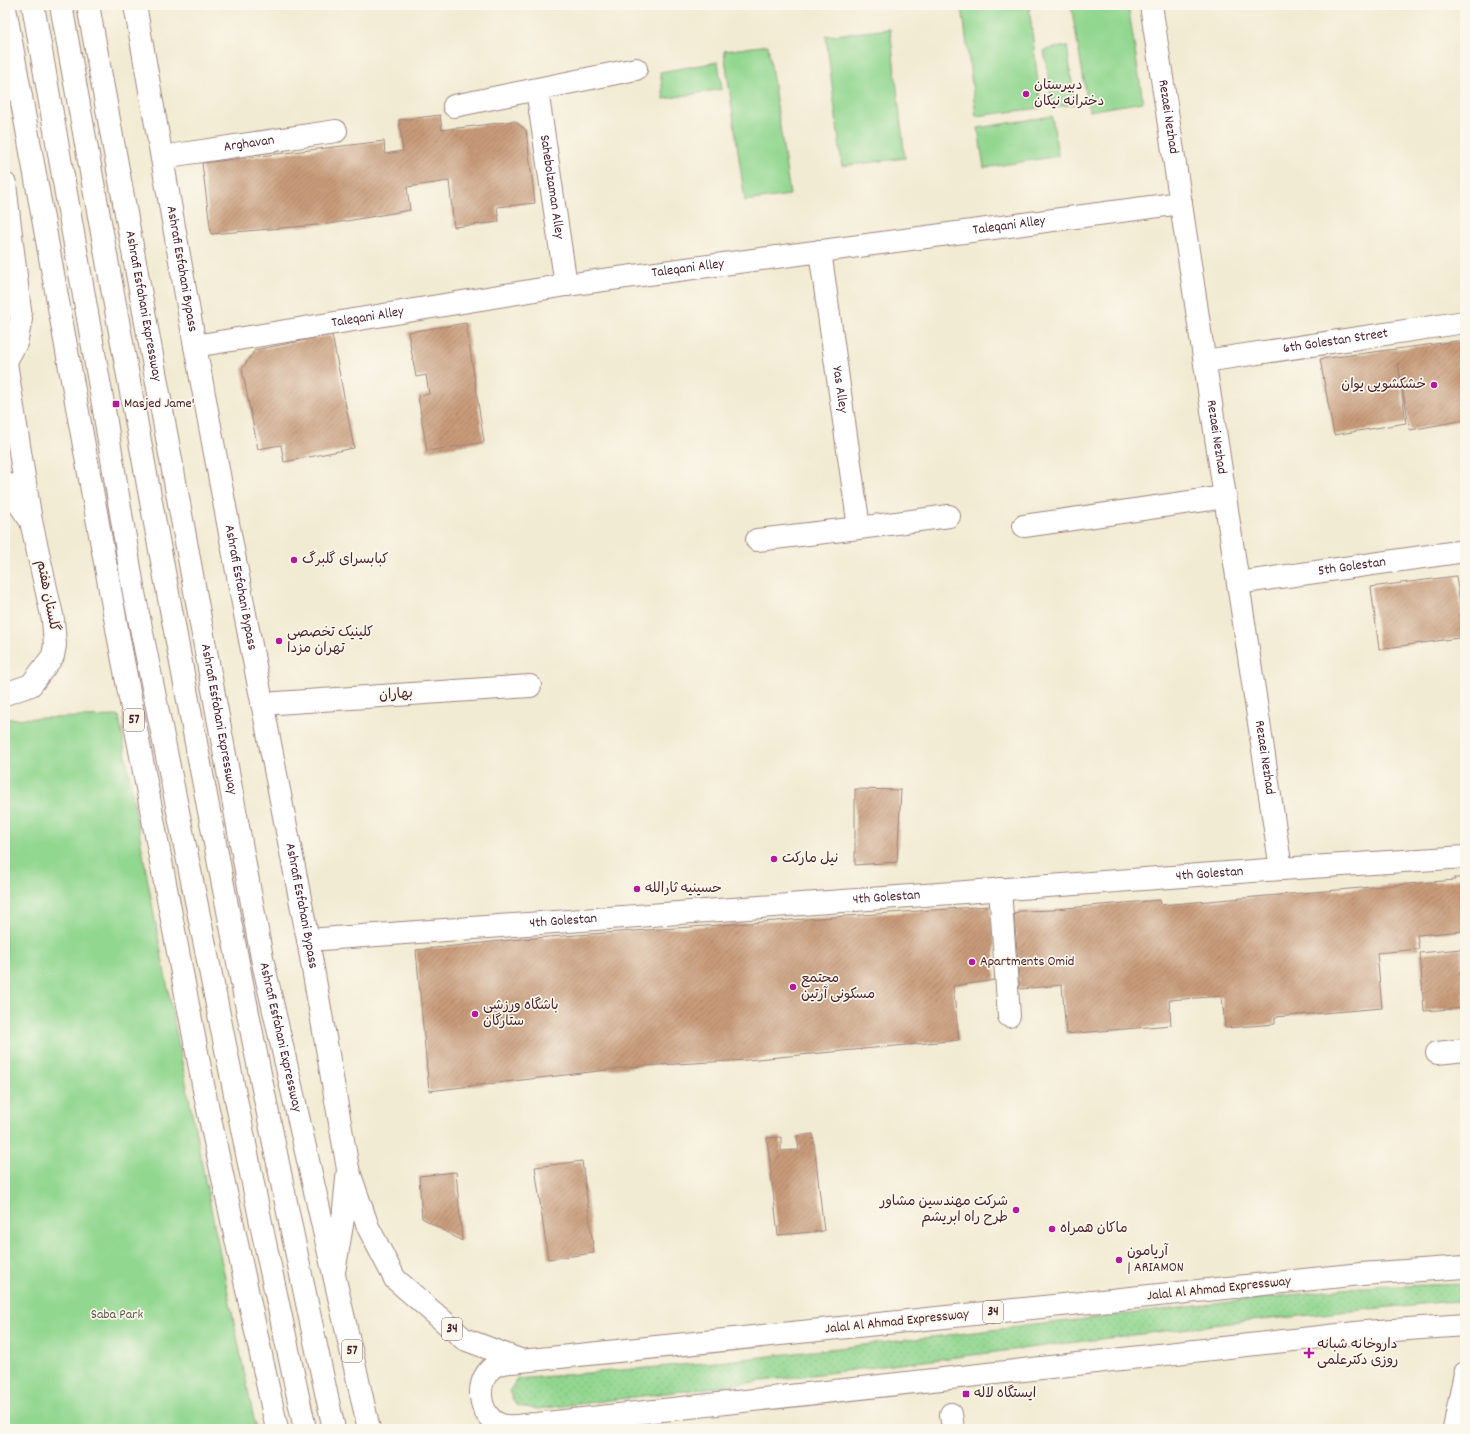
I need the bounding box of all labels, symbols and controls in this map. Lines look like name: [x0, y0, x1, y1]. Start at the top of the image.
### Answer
place label: دبیرستان دخترانه نیکان: [1034, 76, 1104, 112]
street label: Rezaei Nezhad: [1152, 78, 1183, 155]
marker: دبیرستان دخترانه نیکان: [1021, 89, 1031, 99]
street label: Arghavan: [222, 130, 276, 158]
street label: Sahebolzaman Alley: [534, 134, 569, 241]
street label: Ashrafi Esfahani Bypass: [161, 204, 202, 334]
street label: Taleqani Alley: [972, 211, 1047, 241]
street label: Ashrafi Esfahani Expressway: [119, 229, 167, 383]
street label: Taleqani Alley: [650, 254, 726, 283]
street label: Taleqani Alley: [330, 302, 406, 333]
street label: 6th Golestan Street: [1282, 324, 1389, 359]
street label: Yas Alley: [826, 365, 853, 415]
place label: خشکشویی یوان: [1341, 375, 1426, 395]
marker: خشکشویی یوان: [1429, 380, 1439, 390]
place label: Masjed Jame': [124, 394, 194, 414]
marker: Masjed Jame': [111, 399, 121, 409]
street label: Rezaei Nezhad: [1201, 399, 1231, 476]
street label: Ashrafi Esfahani Bypass: [219, 523, 262, 652]
place label: کبابسرای گلبرگ: [302, 550, 388, 570]
street label: 5th Golestan: [1317, 552, 1387, 582]
marker: کبابسرای گلبرگ: [289, 555, 299, 565]
street label: گلستان هفتم: [30, 559, 64, 633]
place label: کلینیک تخصصی تهران مزدا: [287, 623, 373, 659]
marker: کلینیک تخصصی تهران مزدا: [274, 636, 284, 646]
street label: Ashrafi Esfahani Expressway: [195, 642, 242, 797]
street label: بهاران: [378, 684, 414, 706]
road number: 57: [124, 709, 144, 731]
street label: Rezaei Nezhad: [1249, 719, 1280, 796]
street label: Ashrafi Esfahani Bypass: [279, 841, 323, 970]
place label: نیل مارکت: [782, 849, 838, 869]
marker: نیل مارکت: [769, 854, 779, 864]
street label: 4th Golestan: [1175, 862, 1244, 887]
place label: حسینیه ثارالله: [645, 879, 722, 899]
marker: حسینیه ثارالله: [632, 884, 642, 894]
street label: 4th Golestan: [852, 885, 921, 910]
street label: 4th Golestan: [529, 909, 598, 934]
place label: Apartments Omid: [980, 952, 1074, 972]
marker: Apartments Omid: [967, 957, 977, 967]
street label: Ashrafi Esfahani Expressway: [253, 960, 307, 1114]
place label: مجتمع مسکونی آرتین: [801, 969, 875, 1005]
marker: مجتمع مسکونی آرتین: [788, 982, 798, 992]
place label: باشگاه ورزشی ستارگان: [483, 996, 559, 1032]
marker: باشگاه ورزشی ستارگان: [470, 1009, 480, 1019]
place label: شرکت مهندسین مشاور طرح راه ابریشم: [879, 1192, 1008, 1228]
marker: شرکت مهندسین مشاور طرح راه ابریشم: [1011, 1205, 1021, 1215]
place label: ماکان همراه: [1060, 1219, 1128, 1239]
marker: ماکان همراه: [1047, 1224, 1057, 1234]
place label: آریامون | ARIAMON: [1127, 1242, 1184, 1278]
marker: آریامون | ARIAMON: [1114, 1255, 1124, 1265]
street label: Jalal Al Ahmad Expressway: [1146, 1271, 1292, 1307]
road number: 34: [983, 1301, 1003, 1323]
street label: Jalal Al Ahmad Expressway: [824, 1304, 970, 1340]
park label: Saba Park: [91, 1305, 143, 1325]
road number: 34: [442, 1318, 462, 1340]
place label: داروخانه شبانه روزی دکترعلمی: [1317, 1335, 1398, 1371]
road number: 57: [342, 1340, 362, 1362]
marker: داروخانه شبانه روزی دکترعلمی: [1304, 1348, 1314, 1358]
place label: ایستگاه لاله: [974, 1384, 1036, 1404]
marker: ایستگاه لاله: [961, 1389, 971, 1399]

